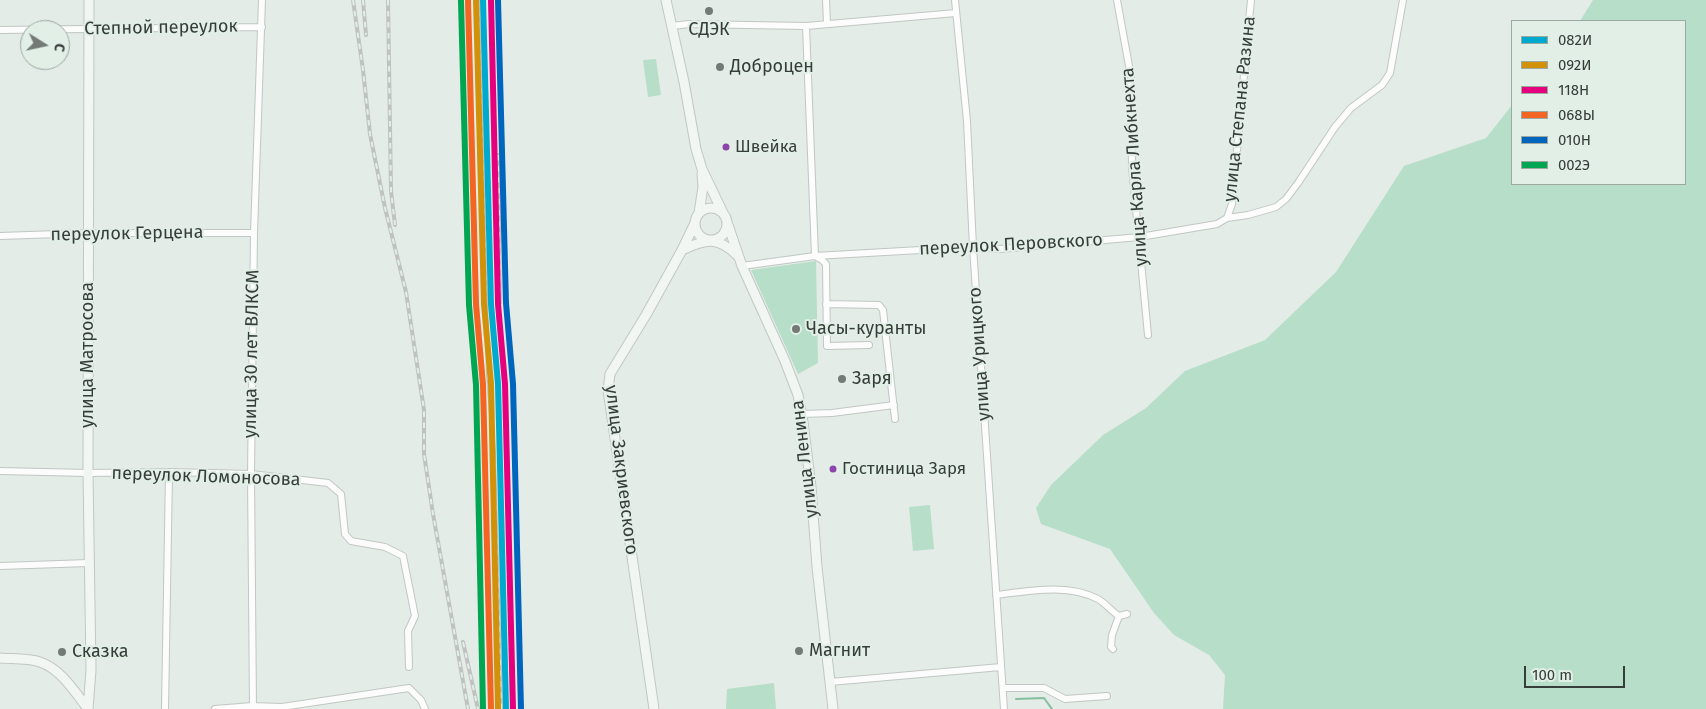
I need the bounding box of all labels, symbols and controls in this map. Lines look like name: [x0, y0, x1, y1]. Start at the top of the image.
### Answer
marker: СДЭК: [703, 5, 715, 17]
street label: улица Степана Разина: [1219, 15, 1261, 203]
street label: Степной переулок: [84, 16, 238, 40]
place label: СДЭК: [688, 19, 730, 41]
north arrow: [20, 20, 70, 70]
legend: [1511, 20, 1686, 185]
text: 082И: [1558, 31, 1592, 49]
text: С: [50, 42, 68, 53]
place label: Доброцен: [730, 56, 814, 78]
text: 092И: [1558, 56, 1591, 74]
marker: Доброцен: [714, 61, 726, 73]
street label: улица Карла Либкнехта: [1117, 67, 1153, 267]
text: 118Н: [1558, 81, 1589, 99]
text: 068Ы: [1558, 106, 1595, 124]
text: 010Н: [1558, 131, 1591, 149]
place label: Швейка: [735, 137, 798, 157]
marker: Швейка: [721, 142, 731, 152]
text: 002Э: [1558, 156, 1590, 174]
street label: переулок Герцена: [50, 222, 204, 246]
street label: переулок Перовского: [919, 229, 1103, 261]
street label: улица 30 лет ВЛКСМ: [240, 270, 264, 438]
street label: улица Матросова: [77, 282, 99, 428]
street label: улица Урицкого: [965, 286, 995, 422]
place label: Часы-куранты: [806, 318, 926, 340]
marker: Часы-куранты: [790, 323, 802, 335]
place label: Заря: [852, 368, 892, 390]
marker: Заря: [836, 373, 848, 385]
street label: улица Закриевского: [600, 384, 642, 556]
street label: улица Ленина: [787, 399, 823, 519]
place label: Гостиница Заря: [842, 459, 966, 479]
street label: переулок Ломоносова: [111, 463, 301, 491]
marker: Гостиница Заря: [828, 464, 838, 474]
place label: Магнит: [809, 640, 870, 662]
place label: Сказка: [72, 641, 129, 663]
marker: Магнит: [793, 645, 805, 657]
marker: Сказка: [56, 646, 68, 658]
scale bar: [1526, 656, 1627, 688]
text: 100 m: [1532, 666, 1572, 684]

